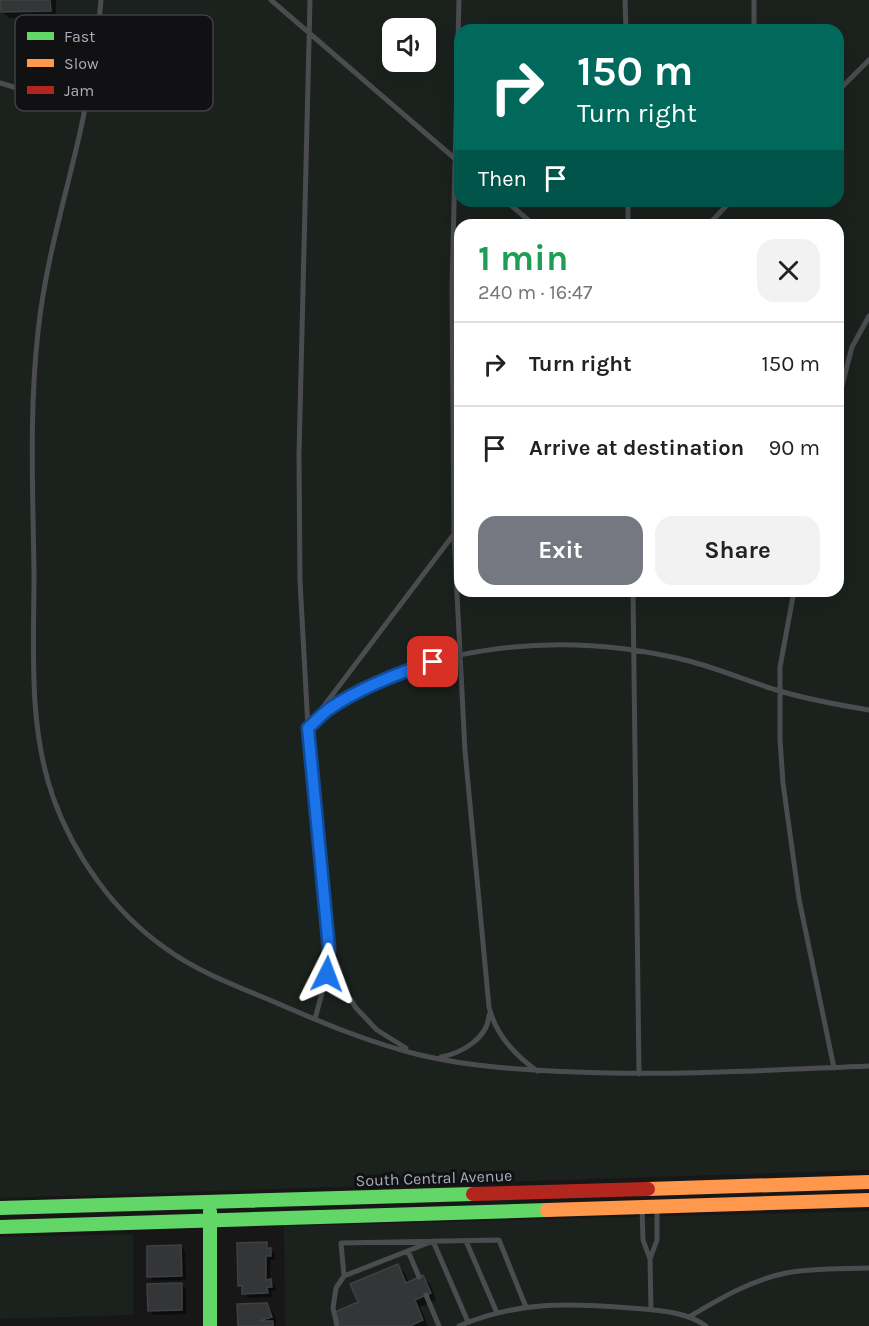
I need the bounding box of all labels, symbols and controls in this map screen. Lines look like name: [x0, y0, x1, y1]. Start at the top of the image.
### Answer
legend: [15, 15, 213, 111]
map controls: [382, 18, 436, 72]
button: sound: [382, 18, 436, 72]
text: Fast: [64, 27, 95, 46]
text: 150 m: [577, 46, 693, 96]
icon: right: [478, 48, 556, 126]
text: Slow: [64, 54, 99, 73]
text: Jam: [64, 81, 94, 100]
text: Turn right: [577, 97, 697, 129]
icon: arrive: [539, 162, 572, 195]
text: Then: [478, 166, 527, 192]
text: 1 min: [478, 237, 568, 279]
button: close: [757, 239, 820, 302]
text: 240 m · 16:47: [478, 281, 592, 304]
icon: right: [478, 348, 511, 381]
text: Turn right: [529, 351, 632, 377]
text: 150 m: [761, 351, 820, 377]
icon: arrive: [478, 432, 511, 465]
text: Arrive at destination: [529, 435, 744, 461]
text: 90 m: [768, 435, 820, 461]
button: Exit: [478, 516, 643, 585]
button: Share: [655, 516, 820, 585]
pin: [407, 636, 458, 687]
icon: arrive: [416, 645, 449, 678]
position arrow: [295, 942, 359, 1006]
street label: South Central Avenue: [355, 1166, 513, 1190]

